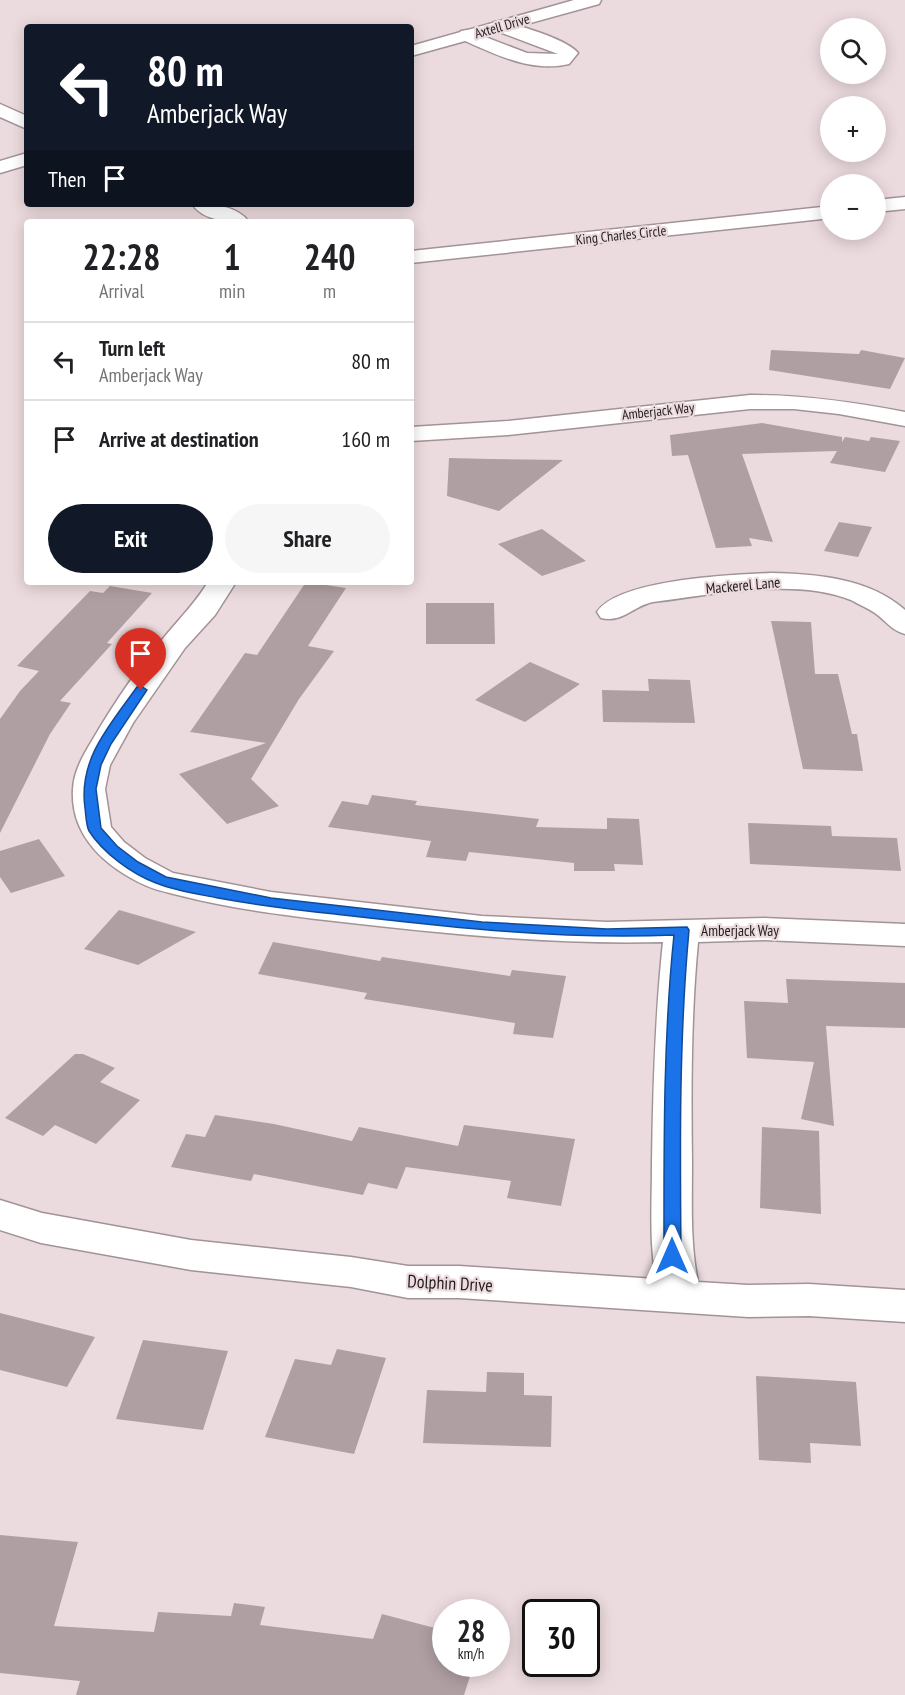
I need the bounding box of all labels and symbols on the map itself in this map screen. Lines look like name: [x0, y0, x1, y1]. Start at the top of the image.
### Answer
street label: Axtell Drive: [472, 10, 532, 42]
street label: King Charles Circle: [575, 221, 667, 249]
street label: Amberjack Way: [621, 398, 696, 424]
street label: Mackerel Lane: [705, 572, 781, 598]
pin: [115, 628, 166, 690]
street label: Amberjack Way: [701, 921, 779, 940]
position arrow: [640, 1224, 704, 1288]
street label: Dolphin Drive: [407, 1269, 493, 1297]
speed limit sign: 30: [522, 1599, 600, 1677]

